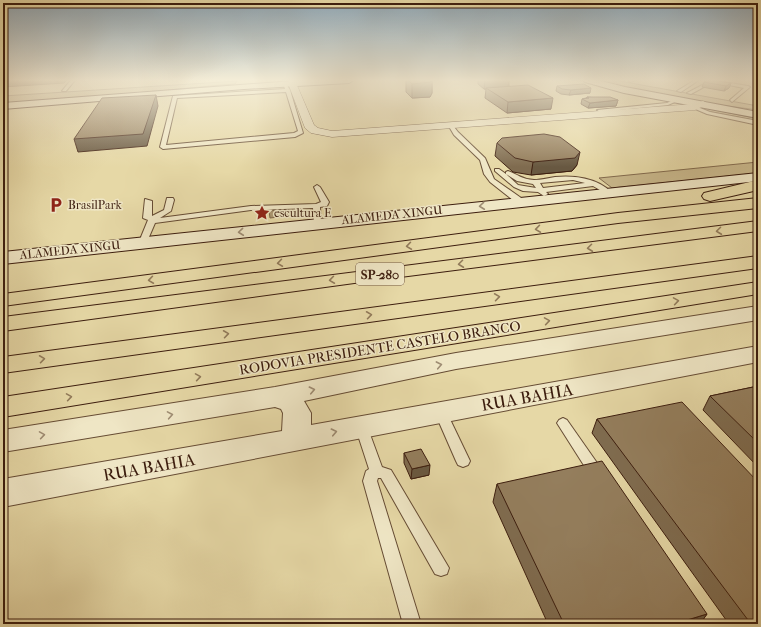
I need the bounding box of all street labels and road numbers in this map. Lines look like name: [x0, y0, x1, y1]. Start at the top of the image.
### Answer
street label: ALAMEDA XINGU: [340, 203, 444, 227]
street label: ALAMEDA XINGU: [18, 238, 122, 262]
road number: SP-280: [356, 263, 404, 285]
street label: RODOVIA PRESIDENTE CASTELO BRANCO: [238, 317, 522, 379]
street label: RUA BAHIA: [480, 379, 575, 415]
street label: RUA BAHIA: [102, 449, 197, 485]

